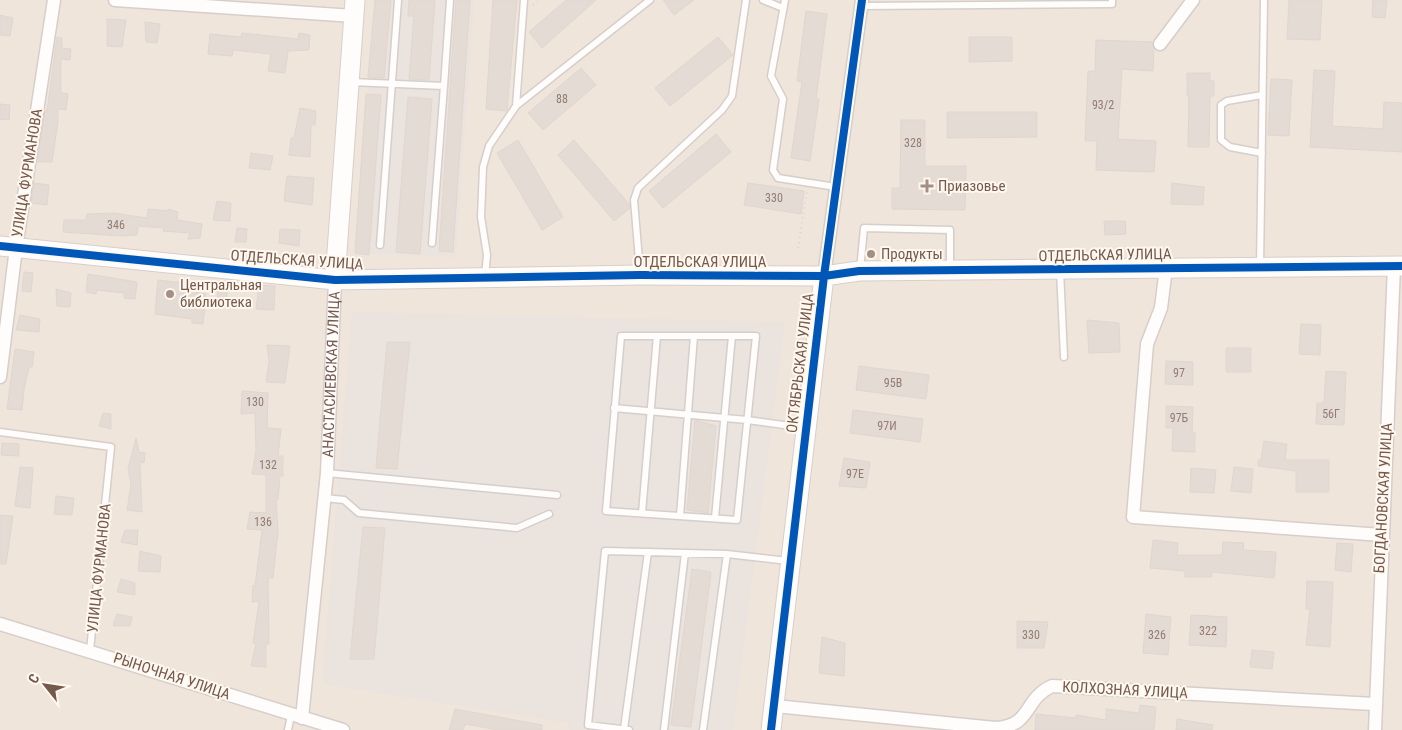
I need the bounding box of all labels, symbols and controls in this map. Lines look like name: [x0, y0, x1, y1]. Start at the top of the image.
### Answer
house number: 88: [556, 92, 568, 106]
house number: 93/2: [1092, 98, 1114, 112]
street label: УЛИЦА ФУРМАНОВА: [8, 107, 46, 239]
house number: 328: [904, 136, 922, 150]
place label: Приазовье: [938, 177, 1006, 195]
marker: Приазовье: [920, 179, 934, 193]
house number: 330: [765, 191, 783, 205]
house number: 346: [107, 218, 125, 232]
place label: Продукты: [881, 245, 943, 263]
street label: ОТДЕЛЬСКАЯ УЛИЦА: [1038, 245, 1172, 265]
street label: ОТДЕЛЬСКАЯ УЛИЦА: [230, 246, 364, 274]
marker: Продукты: [865, 248, 877, 260]
street label: ОТДЕЛЬСКАЯ УЛИЦА: [634, 253, 767, 271]
place label: Центральная библиотека: [180, 276, 262, 311]
marker: Центральная библиотека: [164, 288, 176, 300]
street label: АНАСТАСИЕВСКАЯ УЛИЦА: [319, 290, 344, 458]
street label: ОКТЯБРЬСКАЯ УЛИЦА: [782, 292, 818, 434]
house number: 97: [1173, 366, 1185, 380]
house number: 95В: [884, 376, 902, 390]
house number: 130: [246, 395, 264, 409]
house number: 56Г: [1322, 407, 1340, 421]
house number: 97Б: [1170, 411, 1189, 425]
house number: 97И: [877, 419, 897, 433]
street label: БОГДАНОВСКАЯ УЛИЦА: [1370, 422, 1396, 574]
house number: 132: [259, 458, 277, 472]
house number: 97Е: [846, 467, 864, 481]
street label: УЛИЦА ФУРМАНОВА: [83, 502, 115, 634]
house number: 136: [254, 515, 272, 529]
house number: 322: [1199, 624, 1217, 638]
house number: 330: [1022, 628, 1040, 642]
house number: 326: [1148, 628, 1166, 642]
street label: РЫНОЧНАЯ УЛИЦА: [111, 649, 233, 703]
north arrow: [20, 660, 70, 710]
text: С: [25, 671, 43, 686]
street label: КОЛХОЗНАЯ УЛИЦА: [1062, 678, 1189, 702]

